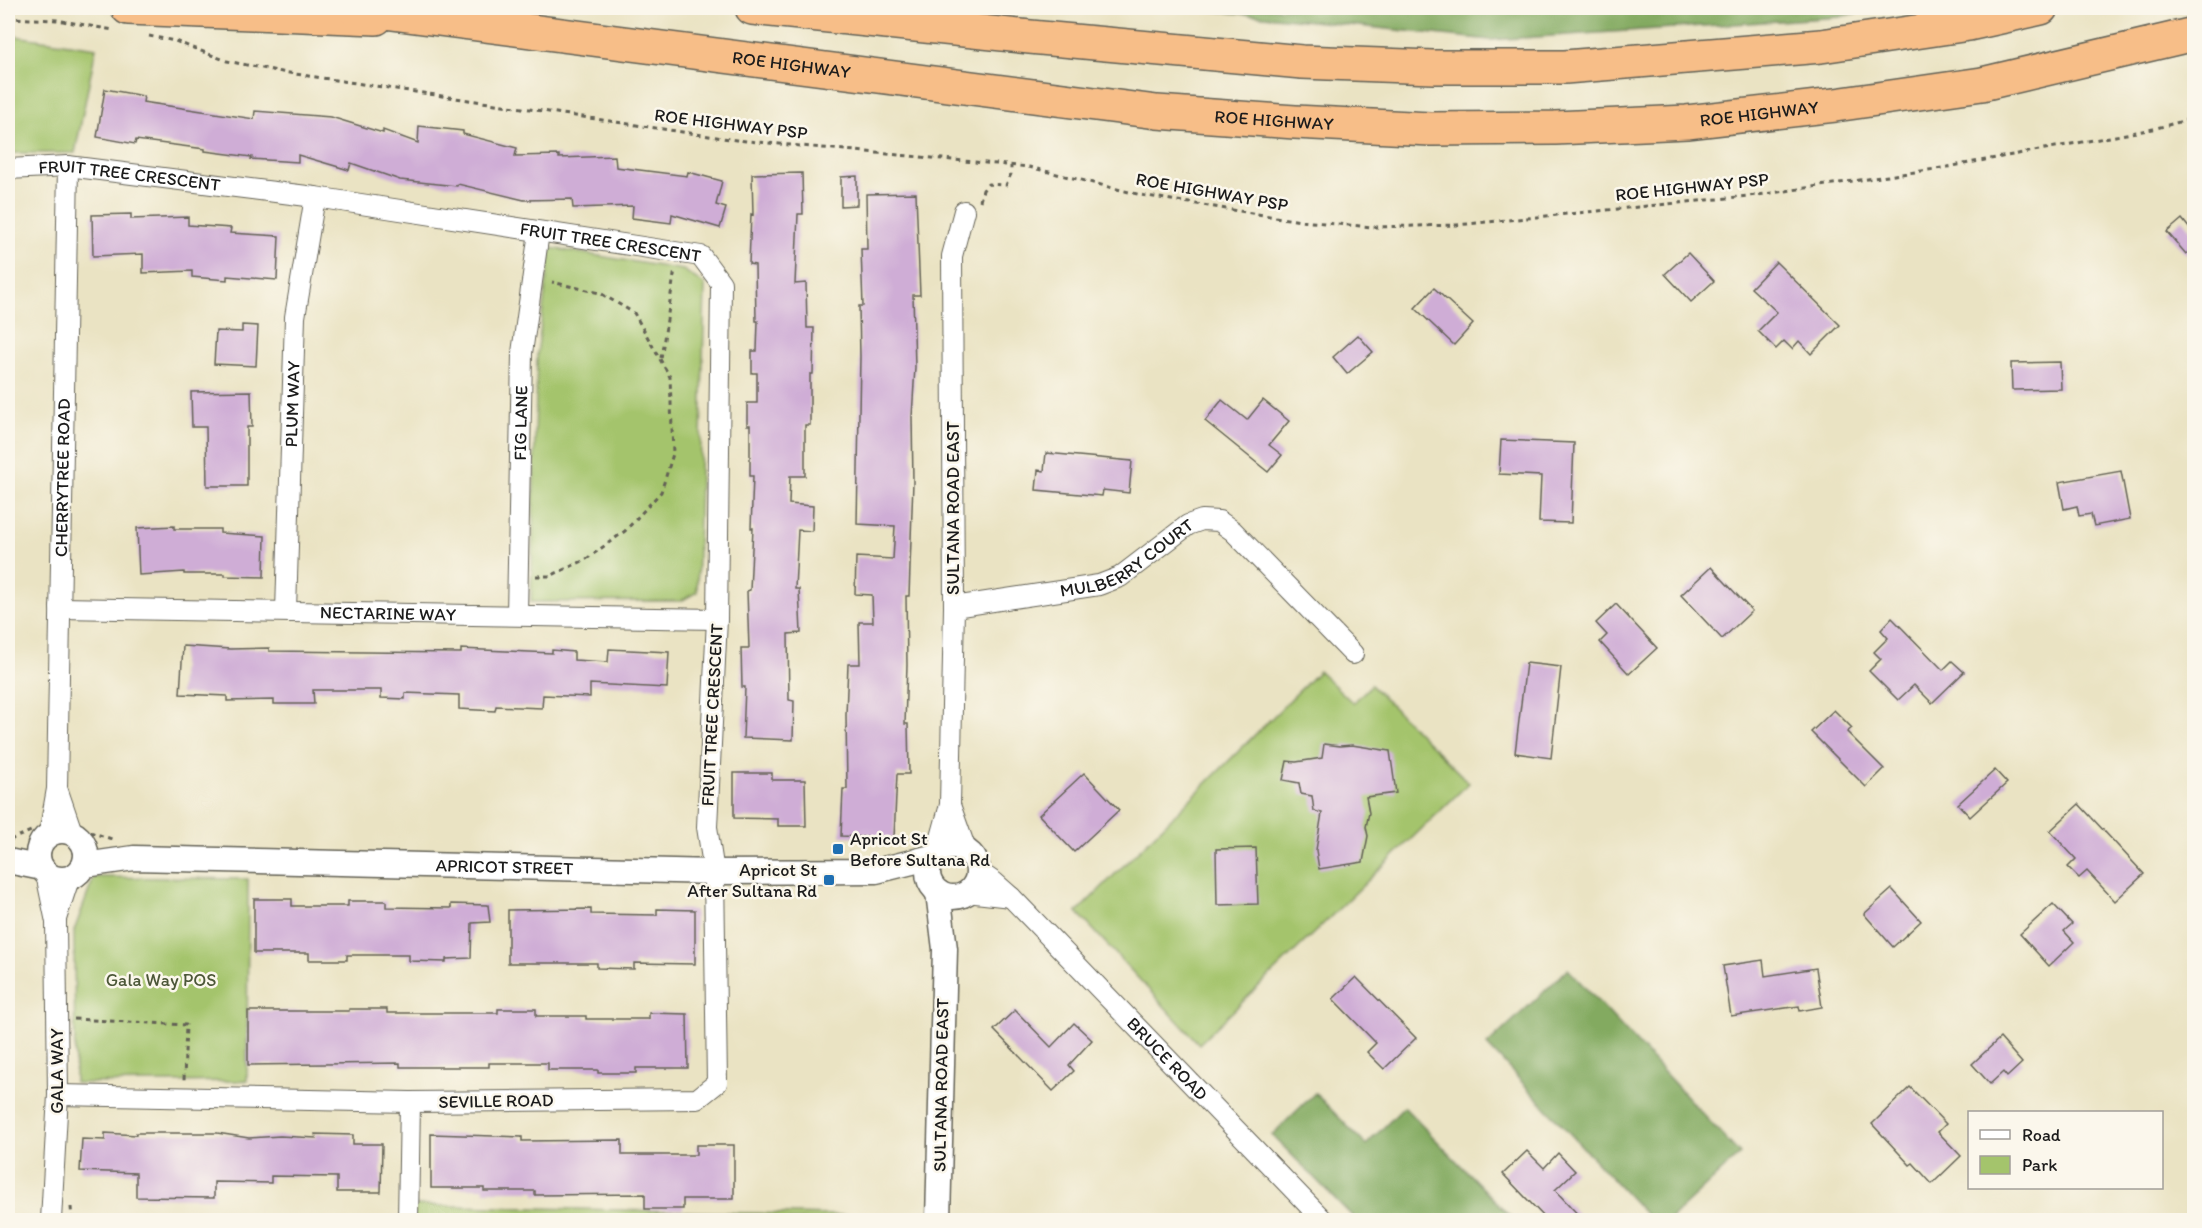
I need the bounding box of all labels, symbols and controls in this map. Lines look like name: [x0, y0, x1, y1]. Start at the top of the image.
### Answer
street label: ROE HIGHWAY: [731, 46, 853, 83]
street label: ROE HIGHWAY: [1699, 96, 1820, 131]
street label: ROE HIGHWAY PSP: [653, 104, 809, 144]
street label: ROE HIGHWAY: [1214, 105, 1335, 135]
street label: FRUIT TREE CRESCENT: [38, 155, 222, 196]
street label: ROE HIGHWAY PSP: [1134, 168, 1290, 216]
street label: ROE HIGHWAY PSP: [1614, 168, 1770, 206]
street label: FRUIT TREE CRESCENT: [518, 217, 703, 267]
street label: PLUM WAY: [280, 360, 305, 448]
street label: FIG LANE: [509, 385, 532, 461]
street label: CHERRYTREE ROAD: [50, 398, 75, 557]
street label: SULTANA ROAD EAST: [942, 421, 964, 595]
street label: MULBERRY COURT: [1059, 514, 1198, 602]
street label: NECTARINE WAY: [320, 601, 457, 626]
street label: FRUIT TREE CRESCENT: [696, 623, 728, 807]
place label: Apricot St Before Sultana Rd: [850, 828, 990, 871]
marker: Apricot St Before Sultana Rd: [831, 842, 845, 856]
street label: APRICOT STREET: [435, 854, 573, 880]
place label: Apricot St After Sultana Rd: [687, 859, 817, 902]
marker: Apricot St After Sultana Rd: [822, 873, 836, 887]
park label: Gala Way POS: [106, 969, 216, 991]
street label: SULTANA ROAD EAST: [928, 998, 954, 1172]
street label: BRUCE ROAD: [1122, 1013, 1212, 1105]
street label: GALA WAY: [46, 1027, 68, 1114]
street label: SEVILLE ROAD: [438, 1089, 554, 1113]
legend: [1968, 1111, 2163, 1189]
text: Road: [2022, 1124, 2061, 1146]
text: Park: [2022, 1154, 2057, 1176]

